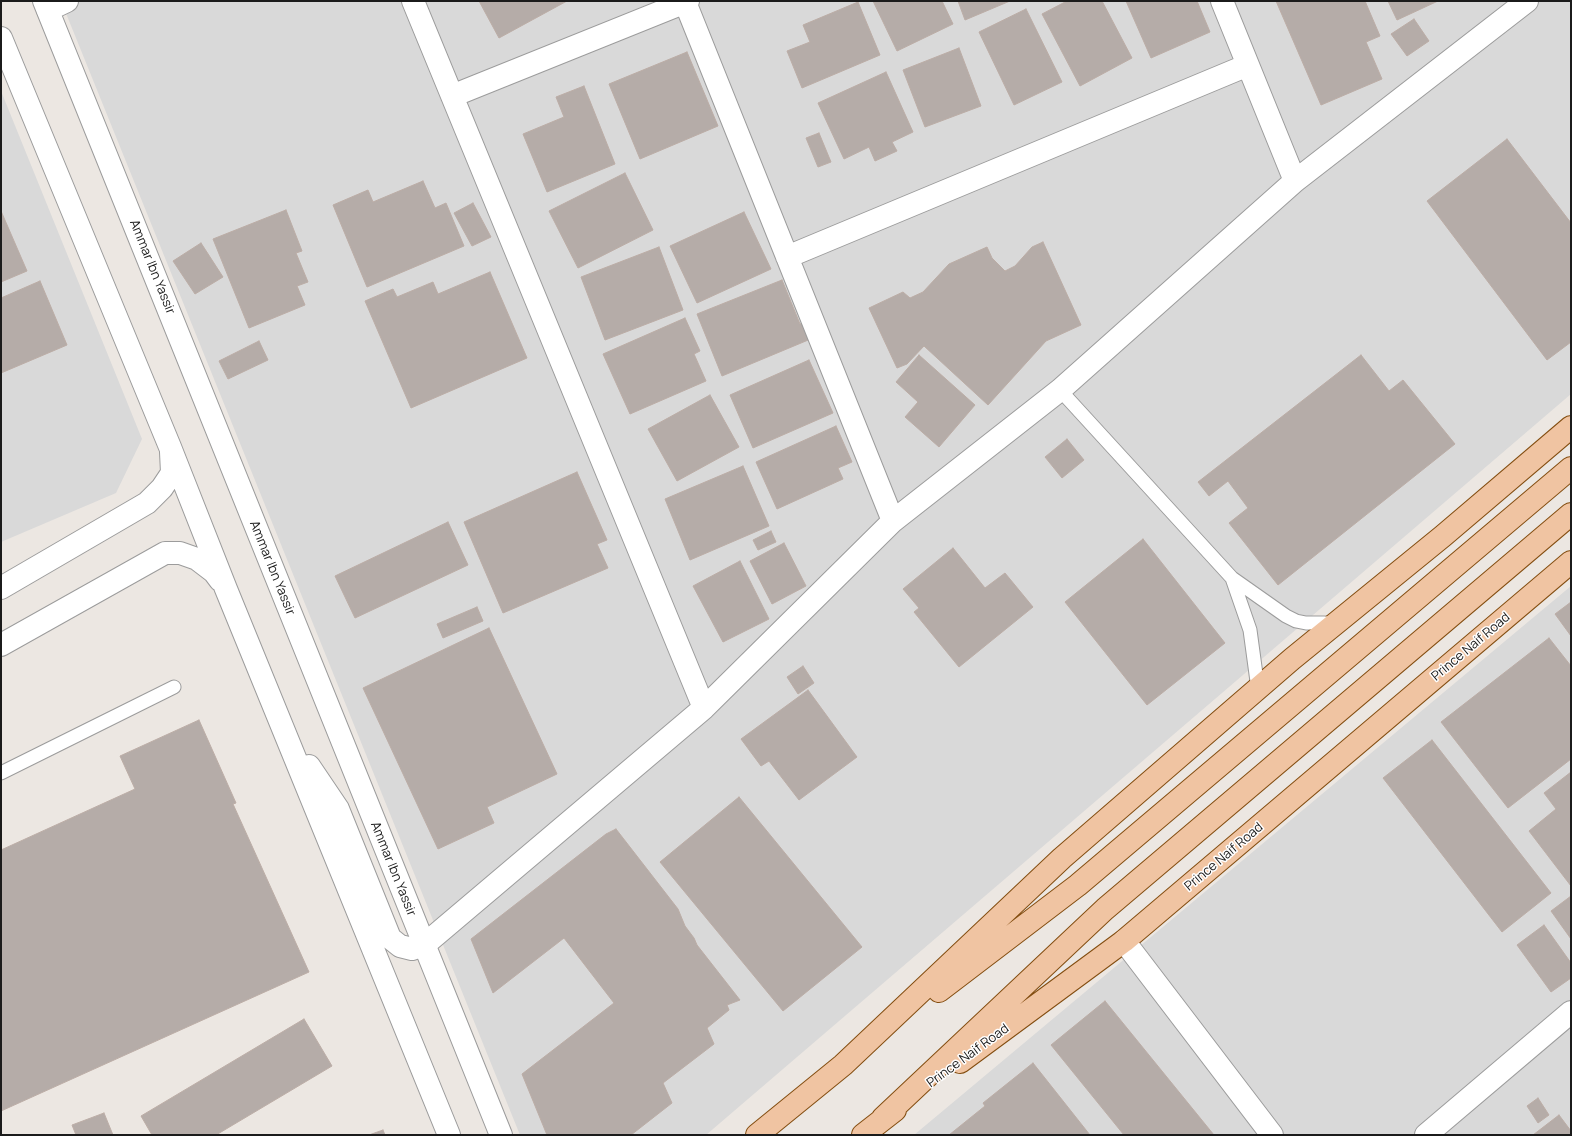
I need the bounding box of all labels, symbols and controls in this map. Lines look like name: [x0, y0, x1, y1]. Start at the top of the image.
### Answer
street label: Ammar Ibn Yassir: [126, 217, 178, 317]
street label: Ammar Ibn Yassir: [246, 518, 298, 618]
street label: Prince Naif Road: [1429, 610, 1513, 684]
street label: Ammar Ibn Yassir: [367, 819, 419, 919]
street label: Prince Naif Road: [1182, 820, 1266, 894]
street label: Prince Naif Road: [924, 1021, 1012, 1091]

